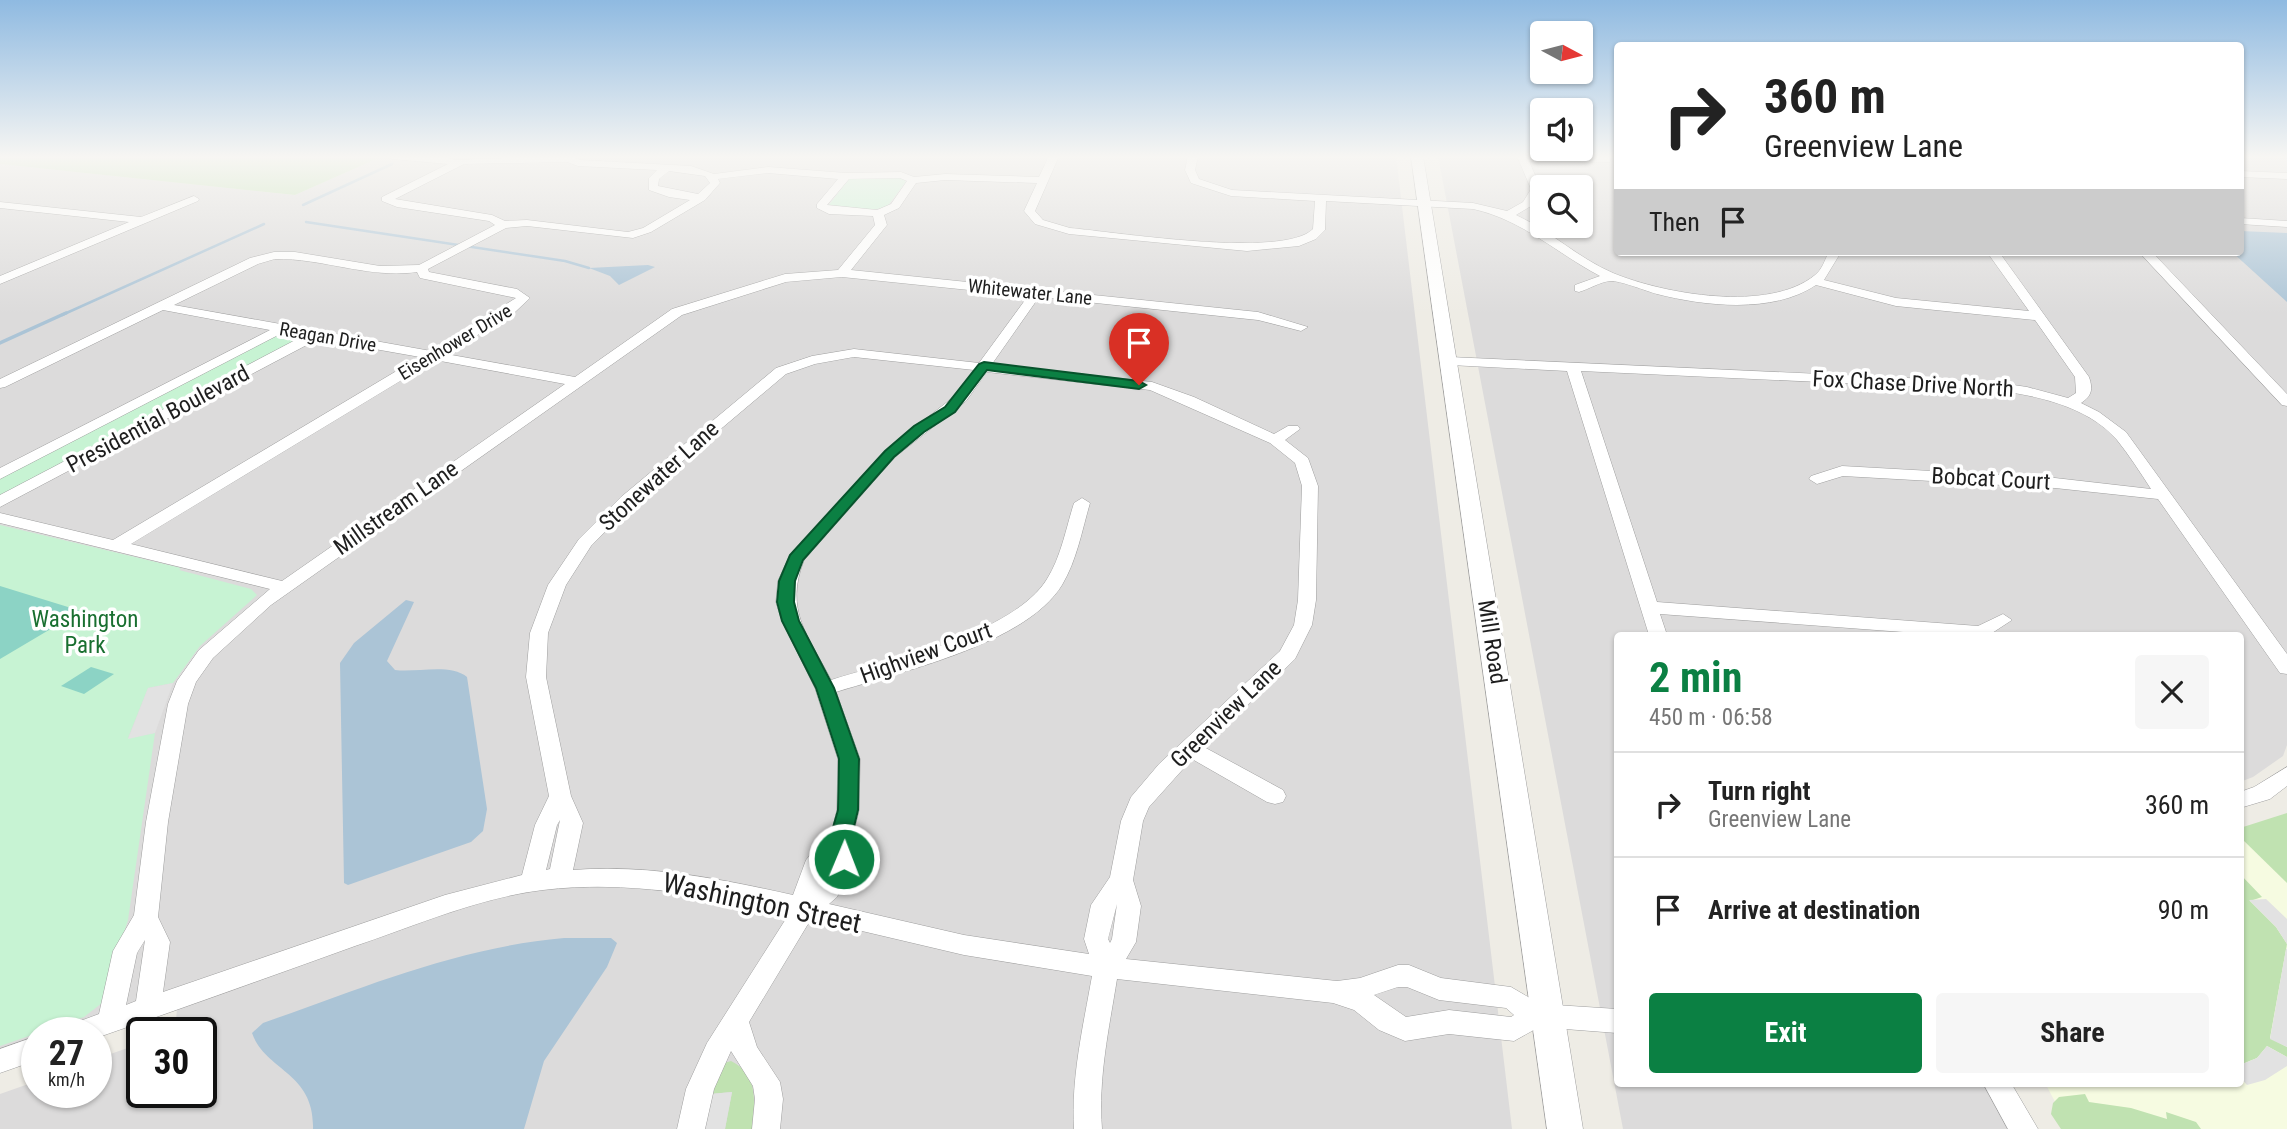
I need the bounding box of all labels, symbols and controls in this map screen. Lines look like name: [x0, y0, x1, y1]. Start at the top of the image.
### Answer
north arrow: [1530, 21, 1592, 84]
map controls: [1530, 21, 1593, 238]
text: 360 m: [1764, 68, 1886, 125]
icon: right: [1649, 70, 1740, 161]
button: sound: [1530, 98, 1593, 161]
text: Greenview Lane: [1764, 127, 1963, 165]
button: search: [1530, 175, 1593, 238]
icon: arrive: [1714, 203, 1752, 241]
text: Then: [1649, 207, 1700, 237]
street label: Whitewater Lane: [967, 274, 1093, 310]
street label: Eisenhower Drive: [394, 299, 516, 385]
pin: [1109, 313, 1169, 385]
street label: Reagan Drive: [278, 317, 378, 357]
icon: arrive: [1120, 324, 1158, 362]
street label: Presidential Boulevard: [62, 359, 254, 479]
street label: Fox Chase Drive North: [1812, 365, 2014, 403]
street label: Stonewater Lane: [594, 415, 724, 537]
street label: Millstream Lane: [329, 455, 463, 561]
street label: Bobcat Court: [1931, 462, 2051, 496]
street label: Mill Road: [1472, 598, 1512, 686]
park label: Washington Park: [32, 606, 138, 659]
street label: Highview Court: [856, 617, 996, 689]
text: 2 min: [1649, 653, 1742, 702]
street label: Greenview Lane: [1165, 655, 1287, 773]
button: close: [2135, 655, 2209, 729]
text: 450 m · 06:58: [1649, 704, 1773, 731]
text: Turn right: [1708, 776, 1810, 806]
icon: right: [1649, 786, 1687, 824]
text: 360 m: [2145, 790, 2209, 820]
text: Greenview Lane: [1708, 806, 1851, 833]
position arrow: [807, 822, 881, 896]
street label: Washington Street: [660, 866, 864, 940]
icon: arrive: [1649, 891, 1687, 929]
text: Arrive at destination: [1708, 895, 1920, 925]
text: 90 m: [2158, 895, 2209, 925]
button: Exit: [1649, 993, 1922, 1073]
button: Share: [1936, 993, 2209, 1073]
speed limit sign: 30: [126, 1017, 217, 1108]
text: 27: [49, 1033, 84, 1074]
text: km/h: [48, 1069, 85, 1090]

